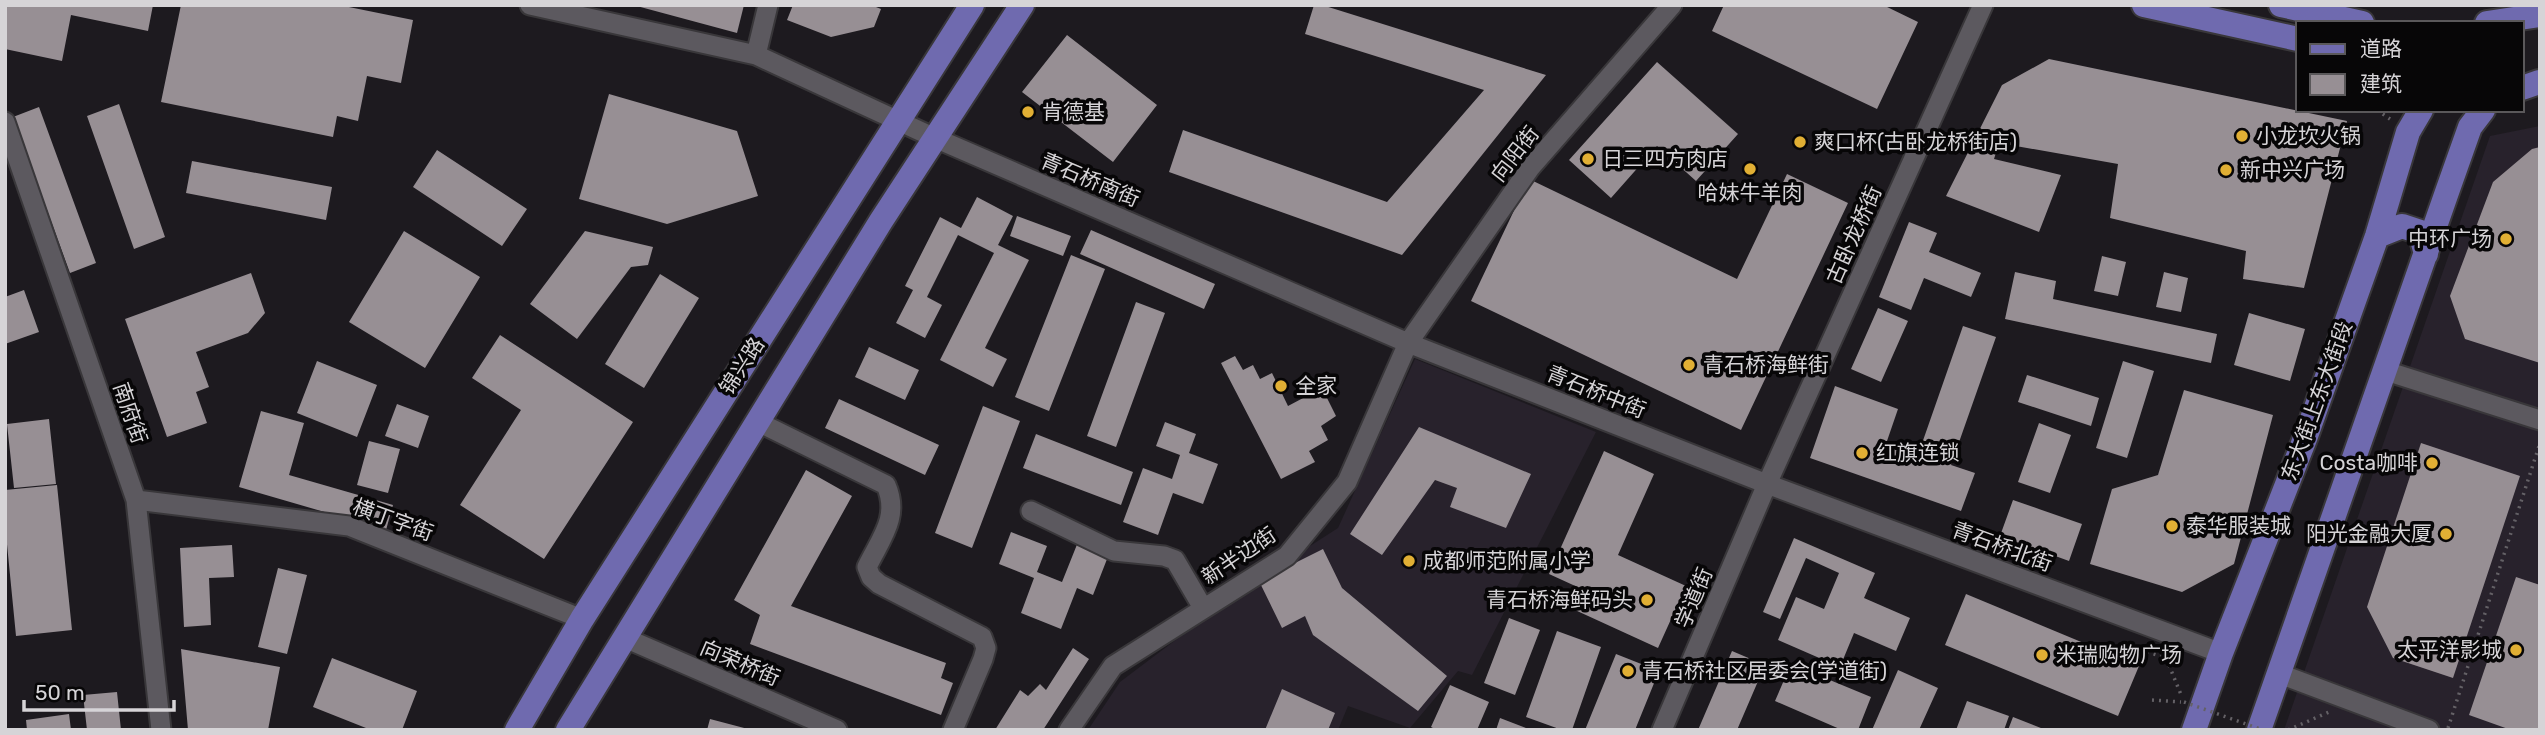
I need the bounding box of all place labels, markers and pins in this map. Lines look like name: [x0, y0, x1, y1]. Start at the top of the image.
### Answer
place label: 肯德基: [1042, 99, 1105, 124]
marker: 肯德基: [1020, 104, 1036, 120]
place label: 小龙坎火锅: [2256, 123, 2361, 148]
marker: 小龙坎火锅: [2234, 128, 2250, 144]
place label: 爽口杯(古卧龙桥街店): [1814, 129, 2017, 154]
marker: 爽口杯(古卧龙桥街店): [1792, 134, 1808, 150]
place label: 日三四方肉店: [1602, 146, 1728, 171]
marker: 日三四方肉店: [1580, 151, 1596, 167]
place label: 新中兴广场: [2240, 157, 2345, 182]
marker: 哈妹牛羊肉: [1742, 161, 1758, 177]
marker: 新中兴广场: [2218, 162, 2234, 178]
place label: 哈妹牛羊肉: [1698, 180, 1803, 205]
place label: 中环广场: [2408, 226, 2492, 251]
marker: 中环广场: [2498, 231, 2514, 247]
place label: 青石桥海鲜街: [1703, 352, 1829, 377]
marker: 青石桥海鲜街: [1681, 357, 1697, 373]
place label: 全家: [1295, 373, 1337, 398]
marker: 全家: [1273, 378, 1289, 394]
place label: 红旗连锁: [1876, 440, 1960, 465]
marker: 红旗连锁: [1854, 445, 1870, 461]
place label: Costa咖啡: [2319, 450, 2418, 475]
marker: Costa咖啡: [2424, 455, 2440, 471]
place label: 泰华服装城: [2186, 513, 2291, 538]
marker: 泰华服装城: [2164, 518, 2180, 534]
place label: 阳光金融大厦: [2306, 521, 2432, 546]
marker: 阳光金融大厦: [2438, 526, 2454, 542]
place label: 成都师范附属小学: [1423, 548, 1591, 573]
marker: 成都师范附属小学: [1401, 553, 1417, 569]
place label: 青石桥海鲜码头: [1486, 587, 1633, 612]
marker: 青石桥海鲜码头: [1639, 592, 1655, 608]
place label: 太平洋影城: [2397, 637, 2502, 662]
place label: 米瑞购物广场: [2056, 642, 2182, 667]
marker: 太平洋影城: [2508, 642, 2524, 658]
marker: 米瑞购物广场: [2034, 647, 2050, 663]
place label: 青石桥社区居委会(学道街): [1642, 658, 1887, 683]
marker: 青石桥社区居委会(学道街): [1620, 663, 1636, 679]

